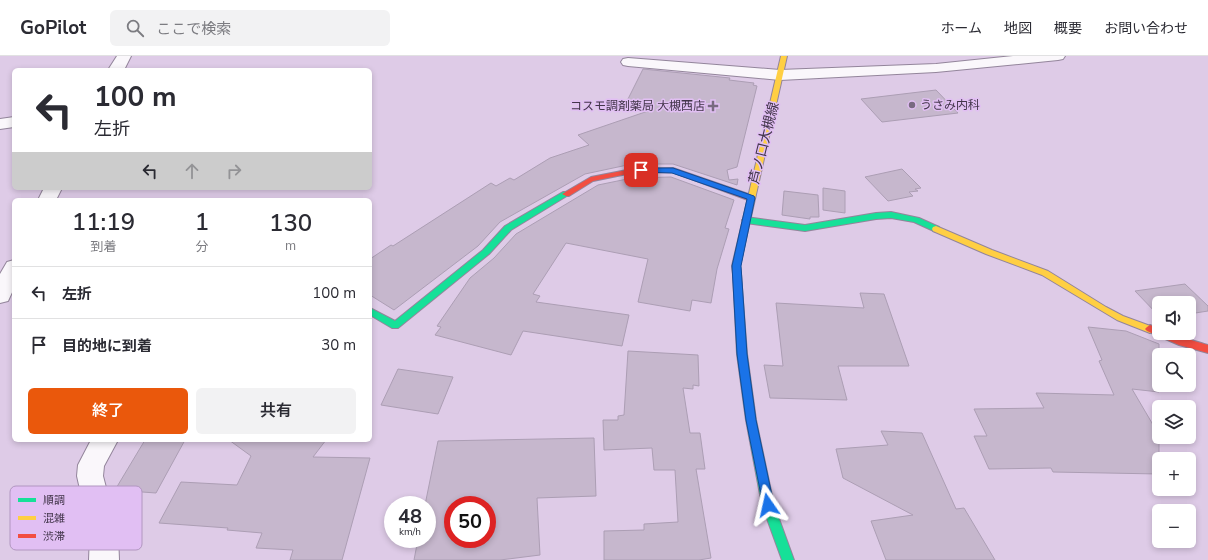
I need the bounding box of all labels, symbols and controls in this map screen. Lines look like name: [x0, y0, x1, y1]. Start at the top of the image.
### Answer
search box: [110, 10, 390, 46]
text: GoPilot: [20, 15, 86, 41]
icon: search: [124, 17, 146, 39]
text: ここで検索: [156, 19, 231, 39]
text: ホーム: [940, 19, 982, 38]
text: 地図: [1004, 19, 1032, 38]
text: 概要: [1054, 19, 1082, 38]
text: お問い合わせ: [1104, 19, 1188, 38]
text: 100 m: [94, 78, 177, 116]
icon: left: [28, 84, 80, 136]
place label: うさみ内科: [920, 97, 980, 113]
place label: コスモ調剤薬局 大槻西店: [570, 98, 705, 114]
street label: 芦ノ口大槻線: [745, 100, 783, 186]
marker: うさみ内科: [907, 100, 917, 110]
marker: コスモ調剤薬局 大槻西店: [708, 101, 718, 111]
text: 左折: [94, 117, 130, 141]
pin: [624, 153, 658, 187]
icon: arrive: [630, 159, 652, 181]
icon: left: [139, 160, 161, 182]
icon: ahead: [181, 160, 203, 182]
icon: right: [223, 160, 245, 182]
text: 11:19: [72, 206, 135, 238]
text: 1: [195, 206, 209, 238]
text: 130: [269, 207, 312, 239]
text: m: [285, 237, 296, 255]
text: 到着: [90, 238, 116, 256]
text: 分: [196, 238, 209, 256]
icon: left: [28, 282, 50, 304]
text: 100 m: [312, 283, 356, 303]
text: 左折: [62, 284, 92, 304]
map controls: [1152, 296, 1196, 548]
button: sound: [1152, 296, 1196, 340]
icon: arrive: [28, 334, 50, 356]
text: 30 m: [321, 335, 356, 355]
text: 目的地に到着: [62, 336, 152, 356]
button: search: [1152, 348, 1196, 392]
button: 終了: [28, 388, 188, 434]
button: 共有: [196, 388, 356, 434]
button: layers: [1152, 400, 1196, 444]
button: +: [1152, 452, 1196, 496]
position arrow: [747, 484, 789, 526]
legend: [10, 486, 142, 550]
text: 順調: [43, 493, 65, 508]
speed limit sign: 50: [444, 496, 496, 548]
text: 48: [398, 503, 422, 530]
button: −: [1152, 504, 1196, 548]
text: 混雑: [43, 511, 65, 526]
text: km/h: [399, 525, 421, 539]
text: 渋滞: [43, 529, 65, 544]

